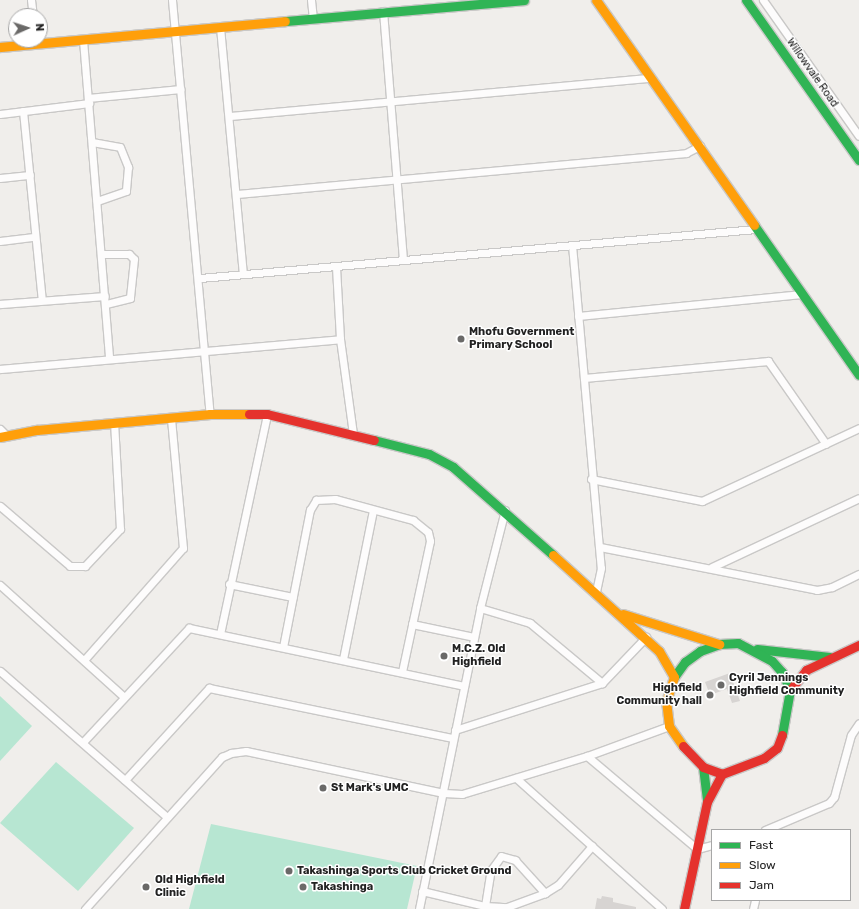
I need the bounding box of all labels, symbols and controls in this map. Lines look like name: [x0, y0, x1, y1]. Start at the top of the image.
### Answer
north arrow: [8, 8, 48, 48]
text: N: [33, 23, 46, 32]
street label: Willowvale Road: [783, 36, 841, 110]
place label: Mhofu Government Primary School: [469, 326, 574, 352]
marker: Mhofu Government Primary School: [456, 334, 466, 344]
place label: M.C.Z. Old Highfield: [452, 643, 505, 669]
marker: M.C.Z. Old Highfield: [439, 651, 449, 661]
place label: Cyril Jennings Highfield Community: [729, 672, 844, 698]
marker: Cyril Jennings Highfield Community: [716, 680, 726, 690]
place label: Highfield Community hall: [616, 682, 702, 708]
marker: Highfield Community hall: [705, 690, 715, 700]
place label: St Mark's UMC: [331, 781, 409, 795]
marker: St Mark's UMC: [318, 783, 328, 793]
legend: [711, 829, 851, 901]
text: Fast: [749, 838, 773, 852]
text: Slow: [749, 858, 776, 872]
place label: Takashinga Sports Club Cricket Ground: [297, 864, 511, 878]
marker: Takashinga Sports Club Cricket Ground: [284, 866, 294, 876]
place label: Old Highfield Clinic: [155, 874, 225, 900]
text: Jam: [749, 878, 774, 892]
place label: Takashinga: [311, 880, 373, 894]
marker: Old Highfield Clinic: [140, 881, 152, 893]
marker: Takashinga: [298, 882, 308, 892]

